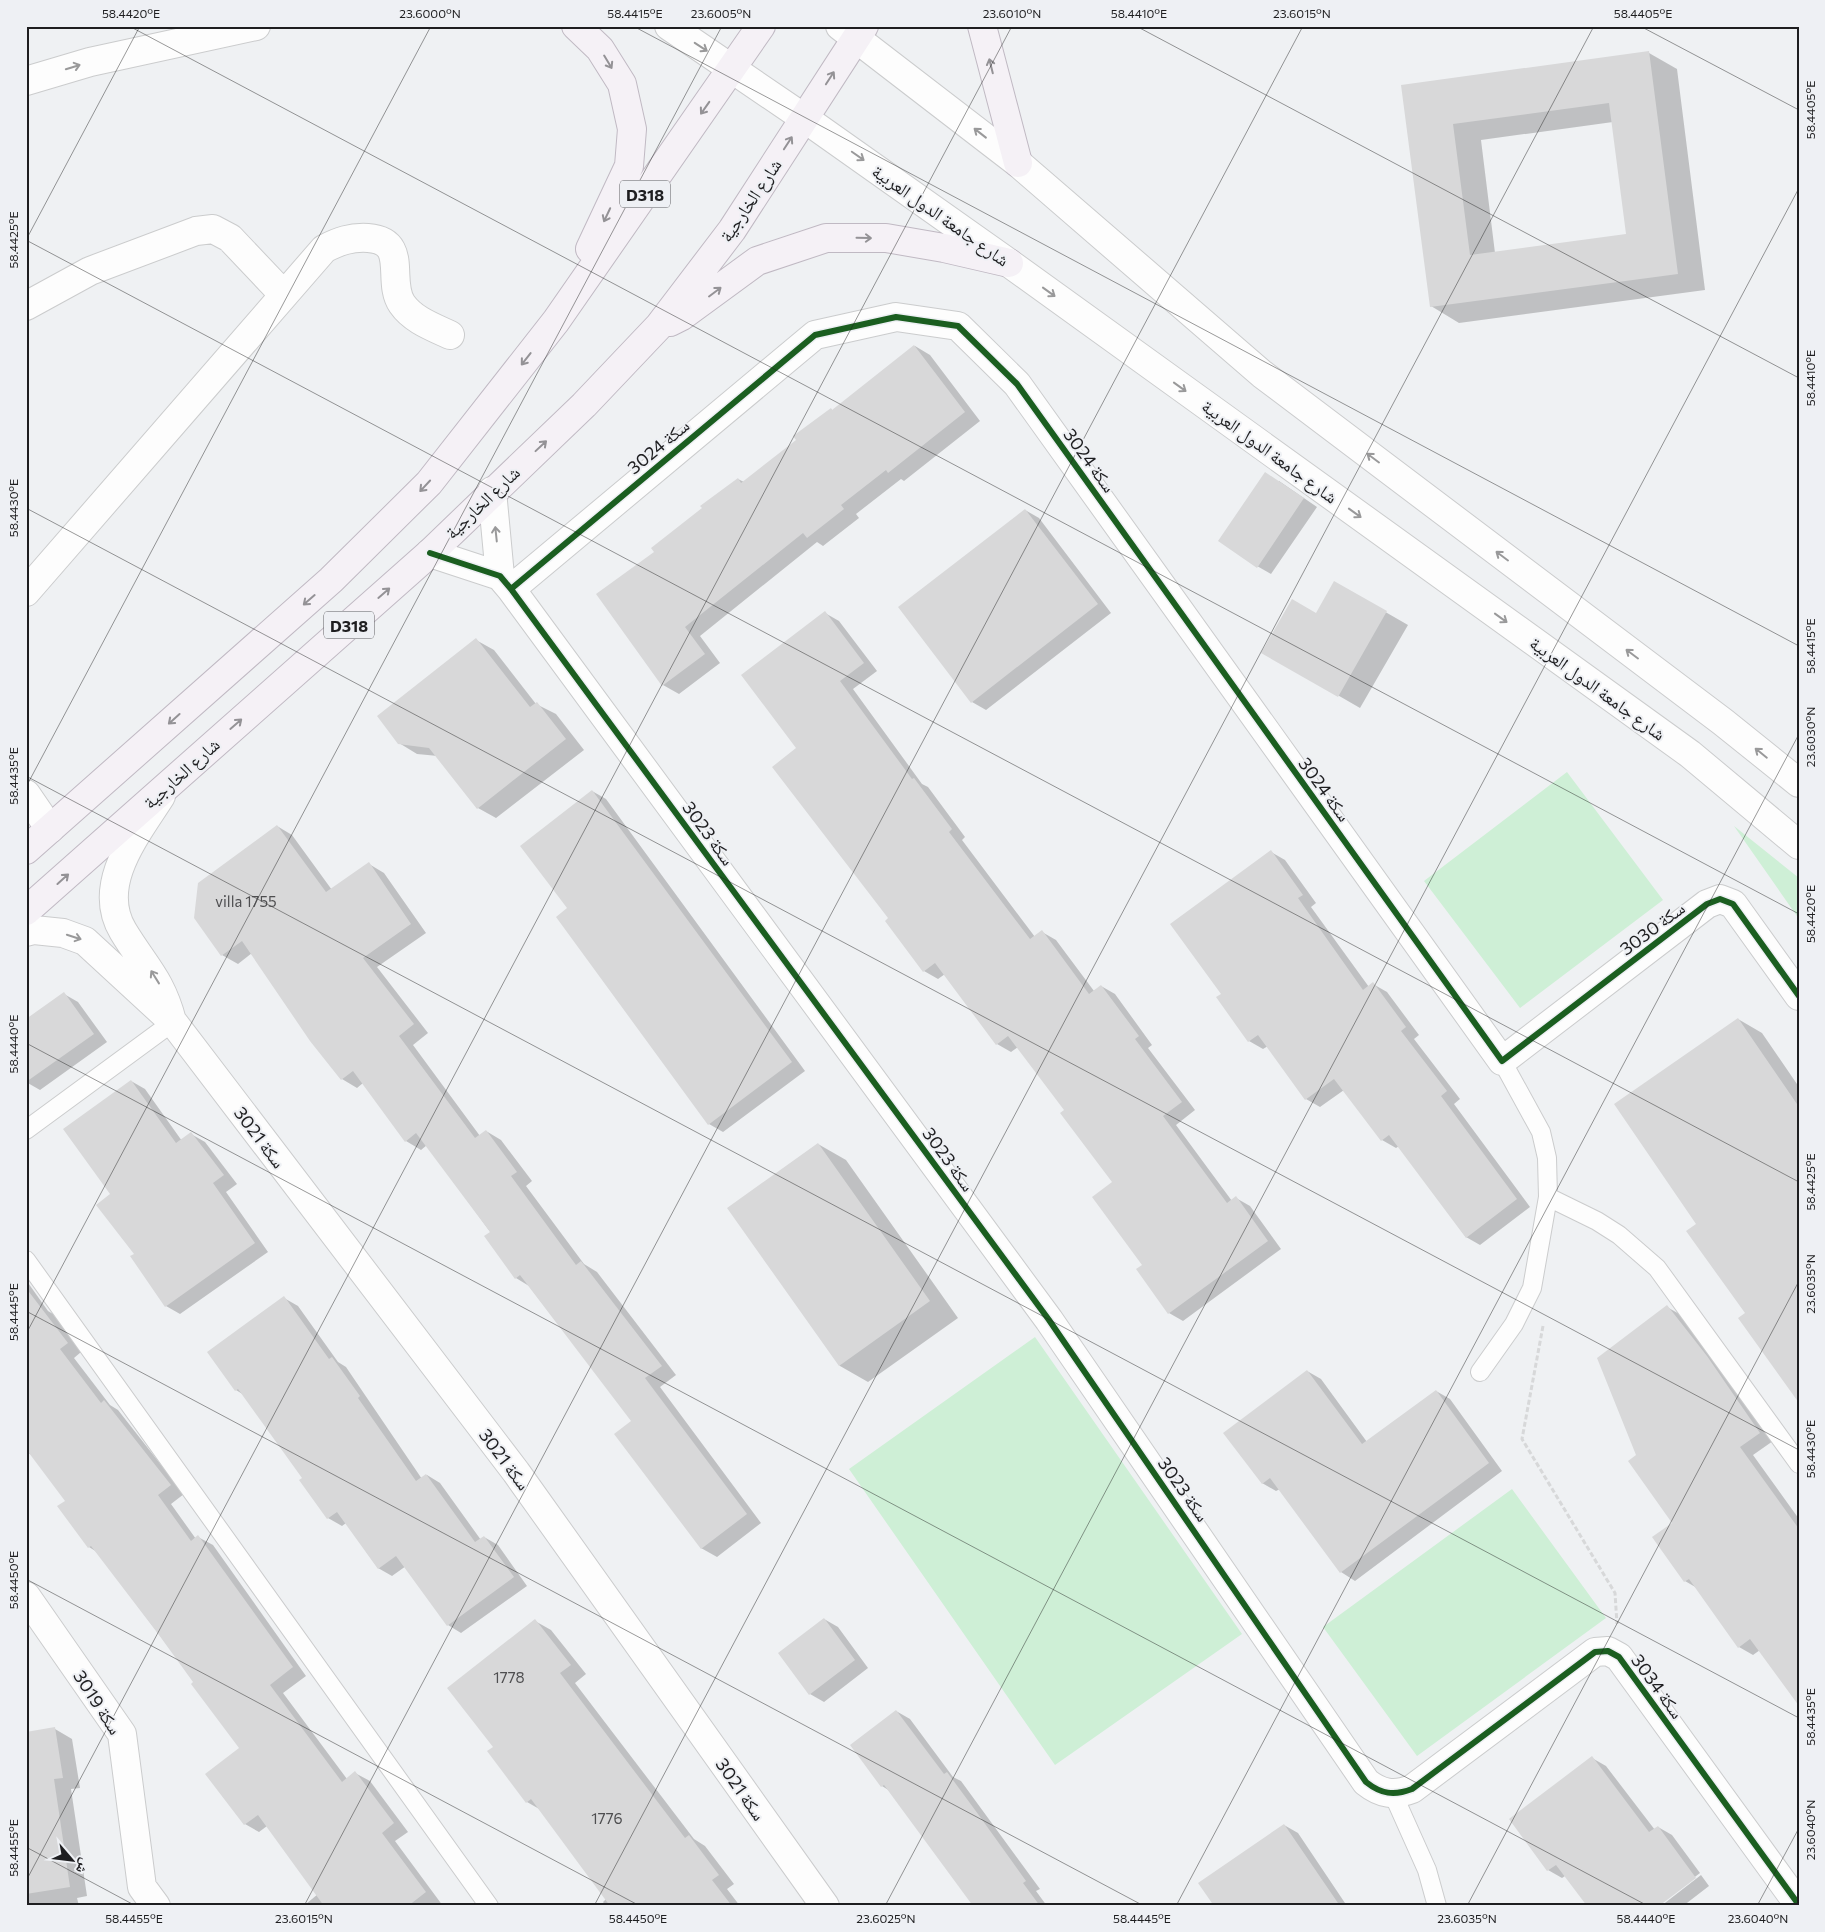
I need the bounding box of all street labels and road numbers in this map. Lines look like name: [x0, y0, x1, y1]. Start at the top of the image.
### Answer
street label: شارع الخارجية: [714, 154, 787, 246]
street label: شارع جامعة الدول العربية: [868, 159, 1014, 271]
road number: D318: [620, 180, 670, 208]
street label: شارع جامعة الدول العربية: [1197, 394, 1342, 508]
street label: سكة 3024: [623, 414, 693, 478]
street label: سكة 3024: [1059, 424, 1121, 496]
street label: شارع الخارجية: [440, 461, 525, 544]
road number: D318: [324, 612, 374, 638]
street label: شارع جامعة الدول العربية: [1525, 631, 1670, 745]
street label: شارع الخارجية: [138, 733, 224, 814]
street label: سكة 3024: [1294, 753, 1356, 825]
street label: سكة 3023: [678, 797, 740, 869]
street label: سكة 3030: [1615, 896, 1689, 960]
street label: سكة 3021: [230, 1102, 290, 1172]
street label: سكة 3023: [918, 1123, 980, 1195]
street label: سكة 3021: [475, 1424, 535, 1494]
street label: سكة 3023: [1154, 1452, 1214, 1526]
street label: سكة 3034: [1627, 1649, 1689, 1723]
street label: سكة 3019: [69, 1666, 127, 1738]
street label: سكة 3021: [712, 1753, 770, 1825]

